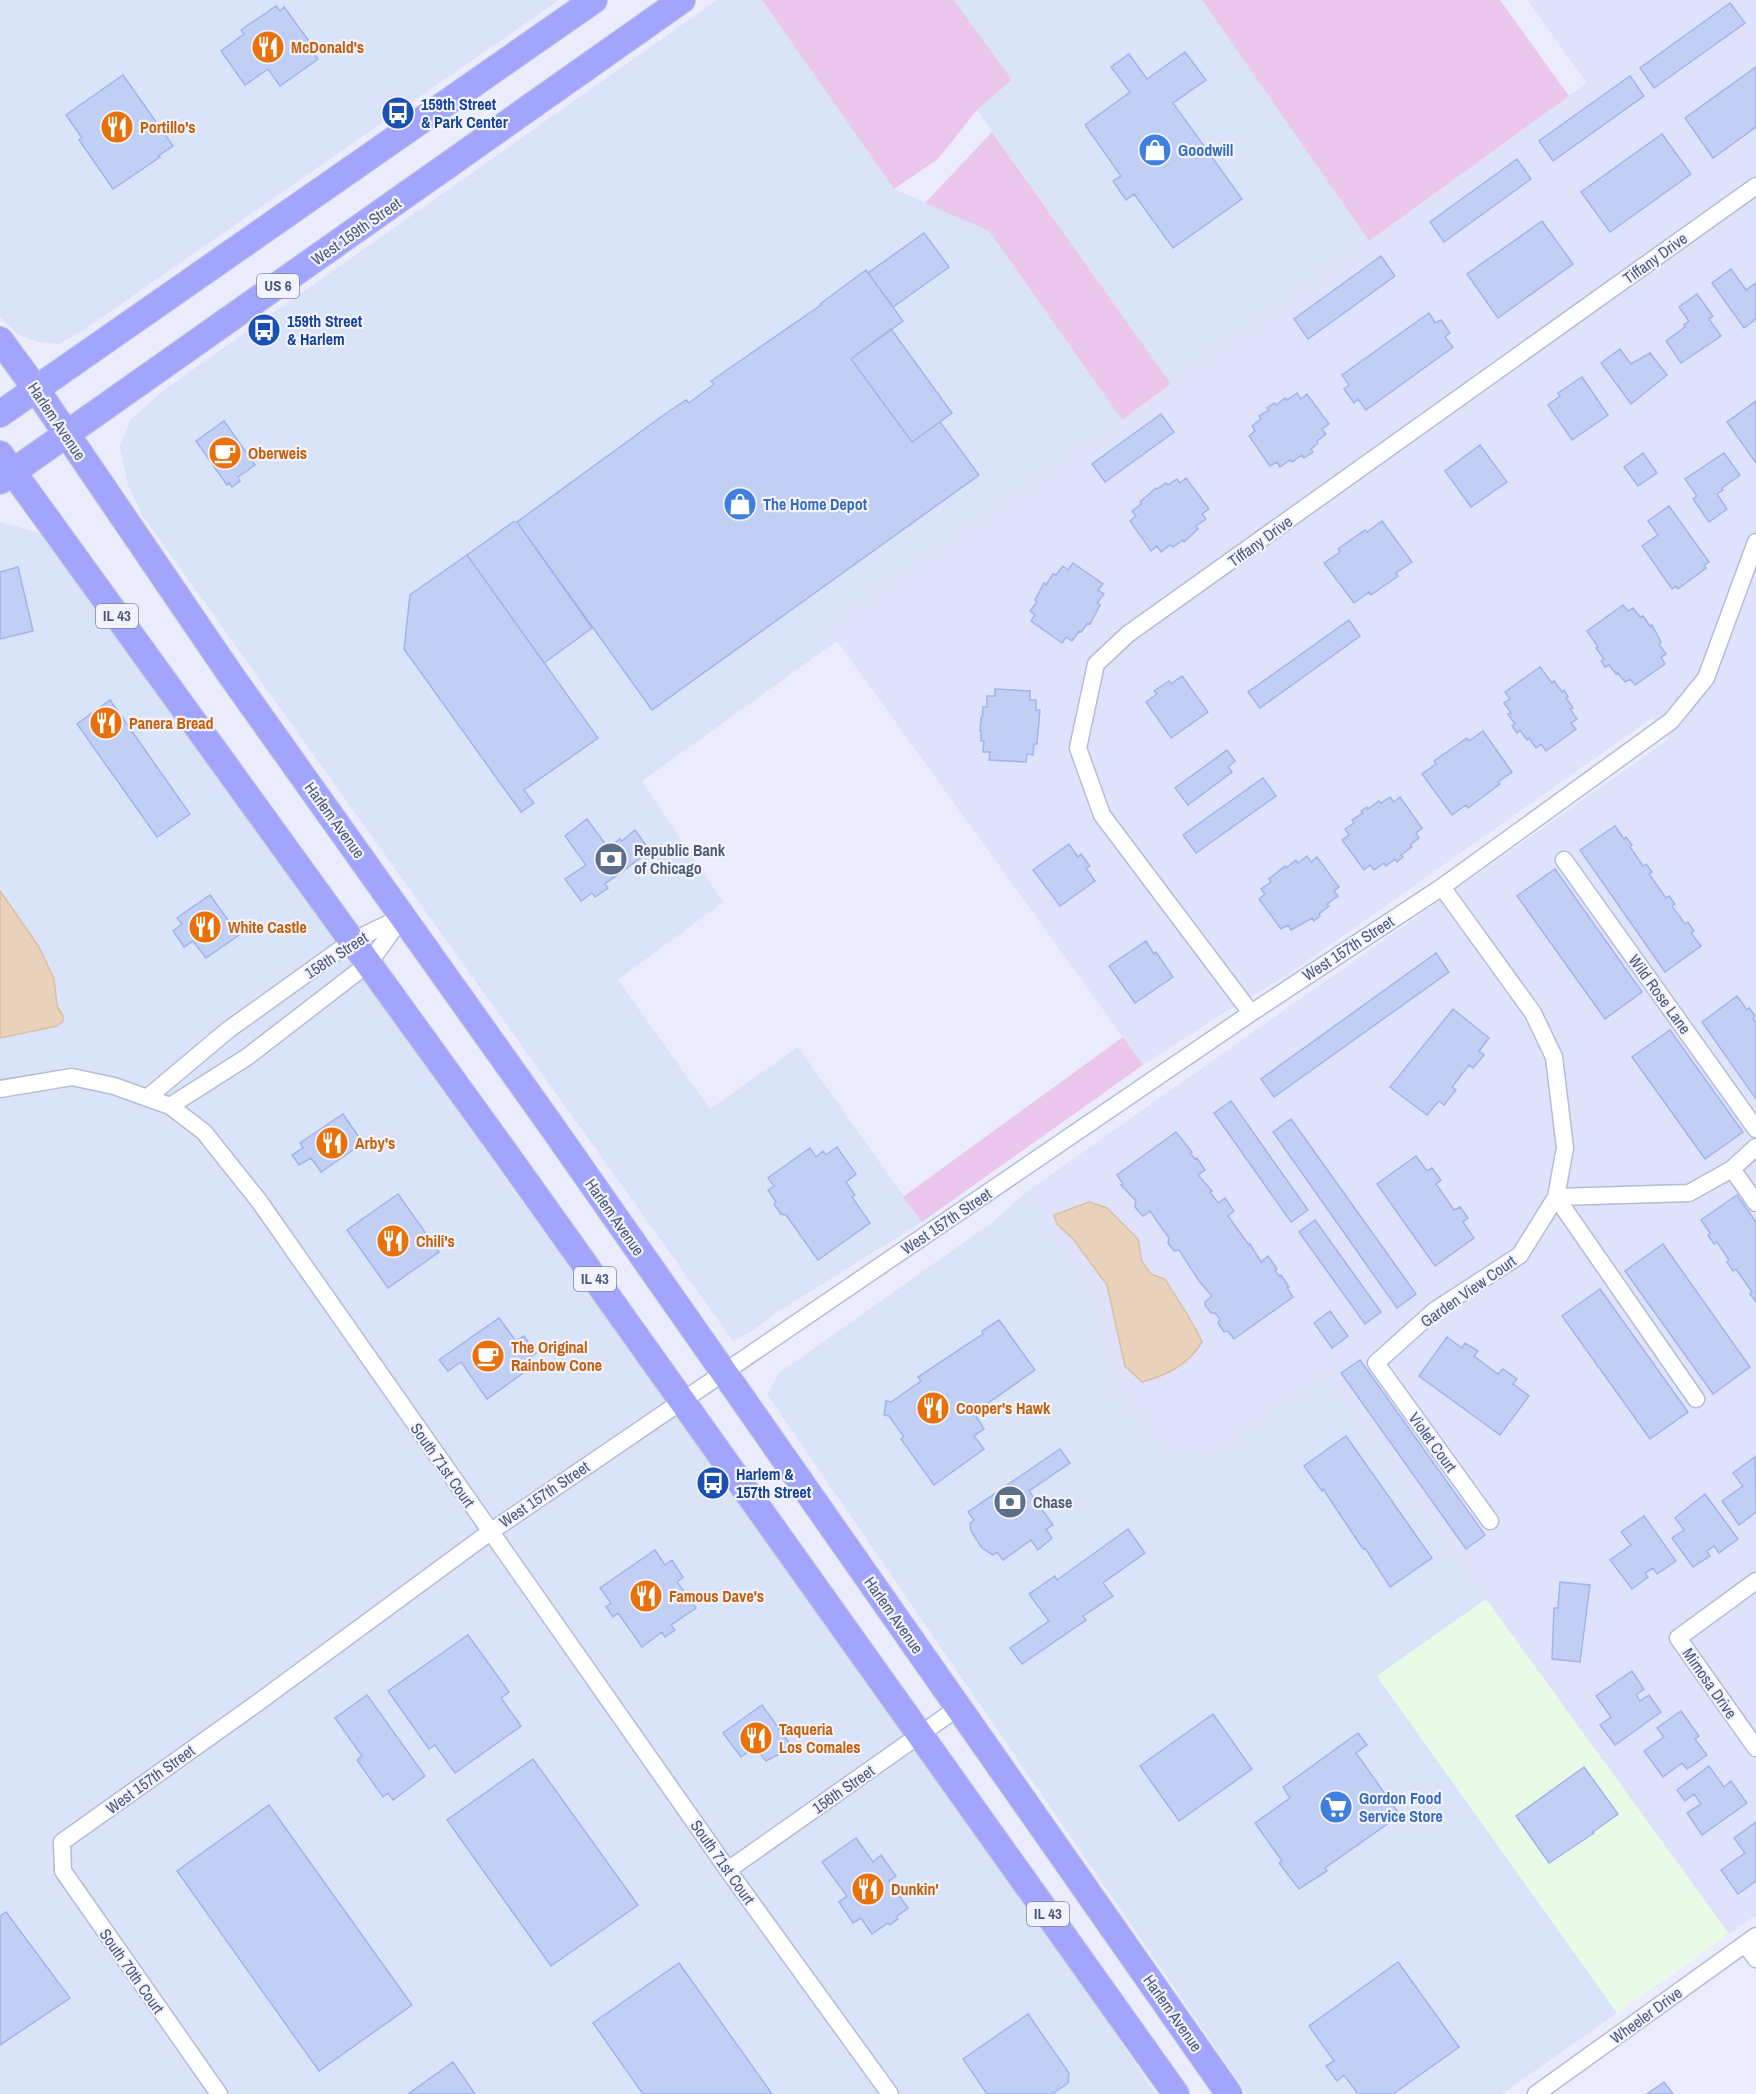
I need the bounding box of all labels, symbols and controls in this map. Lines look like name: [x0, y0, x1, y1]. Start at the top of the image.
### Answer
restaurant icon: McDonald's: [250, 29, 286, 65]
place label: McDonald's: [291, 36, 364, 58]
place label: 159th Street & Park Center: [421, 93, 509, 133]
bus stop icon: 159th Street & Park Center: [380, 95, 416, 131]
restaurant icon: Portillo's: [99, 109, 135, 145]
place label: Portillo's: [140, 116, 196, 138]
shop icon: Goodwill: [1137, 132, 1173, 168]
place label: Goodwill: [1178, 139, 1233, 161]
street label: West 159th Street: [307, 192, 406, 270]
street label: Tiffany Drive: [1618, 227, 1692, 289]
road number: US 6: [257, 274, 299, 298]
place label: 159th Street & Harlem: [287, 310, 363, 350]
bus stop icon: 159th Street & Harlem: [246, 312, 282, 348]
street label: Harlem Avenue: [23, 378, 91, 464]
cafe icon: Oberweis: [207, 435, 243, 471]
place label: Oberweis: [248, 442, 307, 464]
shop icon: The Home Depot: [722, 486, 758, 522]
place label: The Home Depot: [763, 493, 868, 515]
street label: Tiffany Drive: [1223, 510, 1297, 572]
road number: IL 43: [96, 604, 138, 628]
restaurant icon: Panera Bread: [88, 705, 124, 741]
place label: Panera Bread: [129, 712, 214, 734]
street label: Harlem Avenue: [300, 777, 370, 863]
place label: Republic Bank of Chicago: [634, 839, 726, 879]
bank icon: Republic Bank of Chicago: [593, 841, 629, 877]
restaurant icon: White Castle: [187, 909, 223, 945]
street label: West 157th Street: [1298, 910, 1398, 986]
place label: White Castle: [228, 916, 307, 938]
street label: 158th Street: [300, 926, 372, 984]
street label: Wild Rose Lane: [1624, 950, 1696, 1038]
restaurant icon: Arby's: [314, 1125, 350, 1161]
place label: Arby's: [355, 1132, 395, 1154]
street label: Harlem Avenue: [580, 1174, 650, 1260]
street label: West 157th Street: [896, 1182, 996, 1259]
restaurant icon: Chili's: [375, 1223, 411, 1259]
place label: Chili's: [416, 1230, 455, 1252]
street label: Garden View Court: [1416, 1250, 1520, 1332]
road number: IL 43: [574, 1267, 616, 1291]
place label: The Original Rainbow Cone: [511, 1336, 602, 1376]
cafe icon: The Original Rainbow Cone: [470, 1338, 506, 1374]
restaurant icon: Cooper's Hawk: [915, 1390, 951, 1426]
place label: Cooper's Hawk: [956, 1397, 1051, 1419]
street label: Violet Court: [1404, 1408, 1462, 1477]
street label: South 71st Court: [406, 1418, 480, 1512]
street label: West 157th Street: [494, 1455, 594, 1532]
place label: Harlem & 157th Street: [736, 1463, 812, 1503]
bus stop icon: Harlem & 157th Street: [695, 1465, 731, 1501]
bank icon: Chase: [992, 1484, 1028, 1520]
place label: Chase: [1033, 1491, 1072, 1513]
street label: Harlem Avenue: [859, 1572, 929, 1658]
restaurant icon: Famous Dave's: [628, 1578, 664, 1614]
place label: Famous Dave's: [669, 1585, 764, 1607]
street label: Mimosa Drive: [1678, 1643, 1742, 1723]
place label: Taqueria Los Comales: [779, 1718, 861, 1758]
restaurant icon: Taqueria Los Comales: [738, 1720, 774, 1756]
street label: West 157th Street: [101, 1739, 199, 1819]
street label: 156th Street: [807, 1759, 879, 1819]
place label: Gordon Food Service Store: [1359, 1787, 1443, 1827]
supermarket icon: Gordon Food Service Store: [1318, 1789, 1354, 1825]
street label: South 71st Court: [686, 1815, 760, 1909]
restaurant icon: Dunkin': [850, 1871, 886, 1907]
place label: Dunkin': [891, 1878, 939, 1900]
road number: IL 43: [1027, 1902, 1069, 1926]
street label: South 70th Court: [95, 1924, 170, 2018]
street label: Harlem Avenue: [1138, 1970, 1208, 2056]
street label: Wheeler Drive: [1606, 1981, 1686, 2049]

